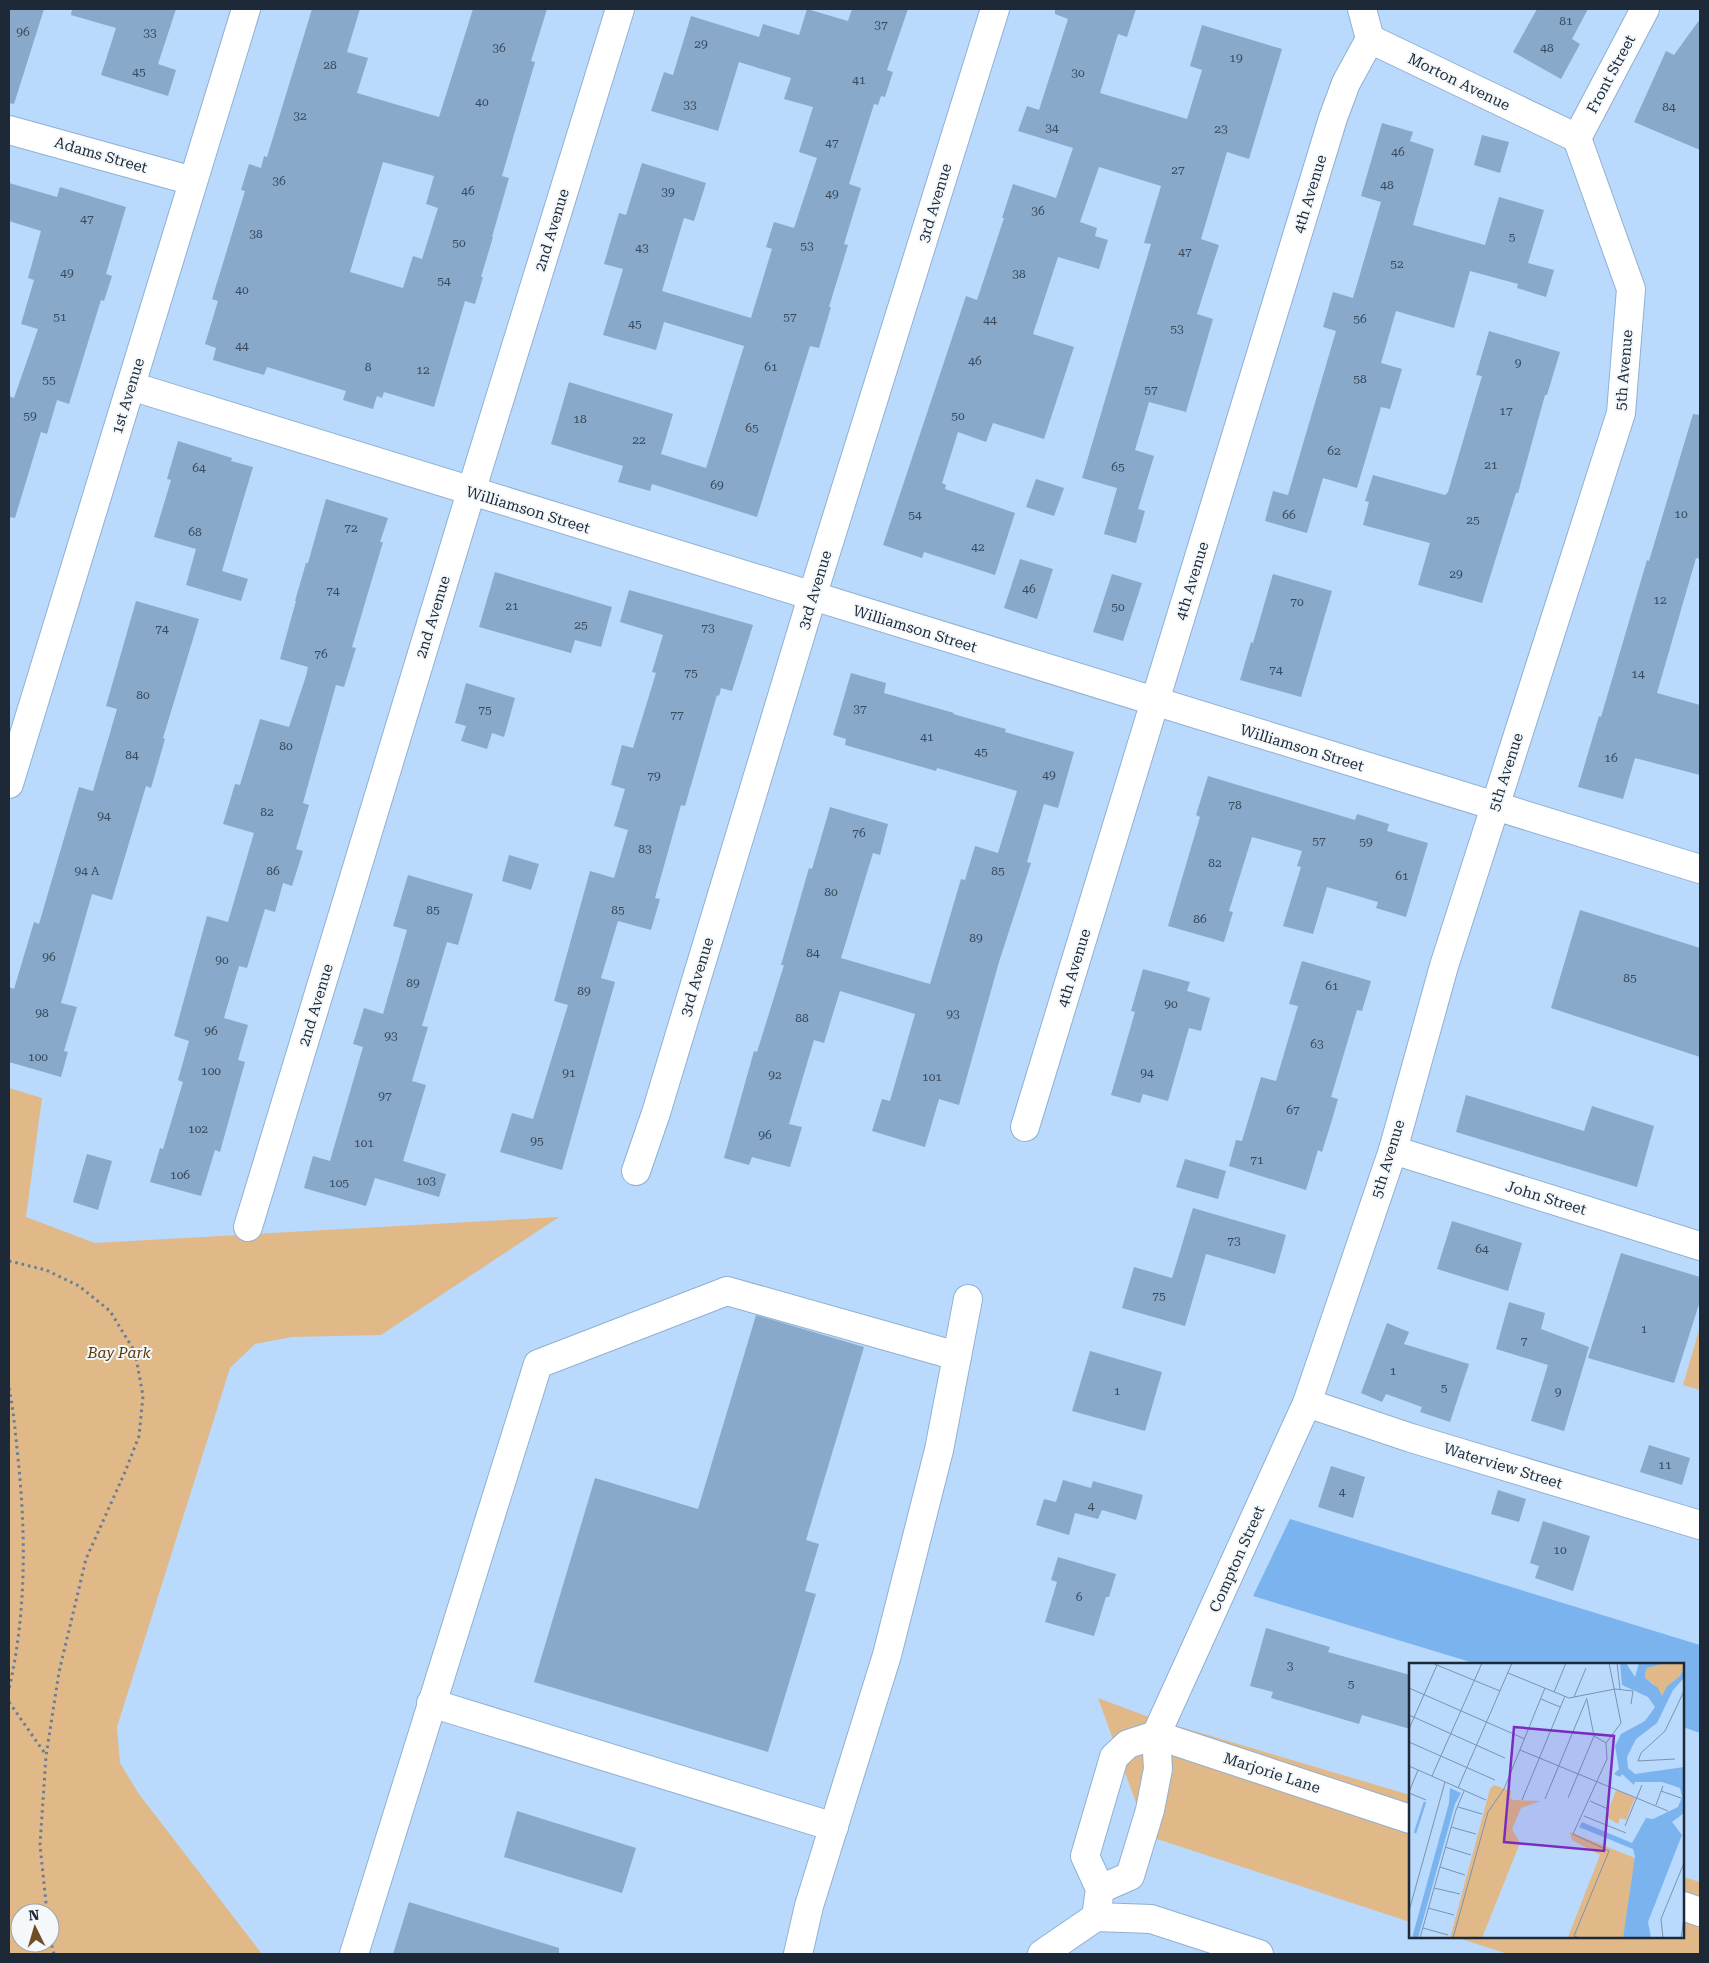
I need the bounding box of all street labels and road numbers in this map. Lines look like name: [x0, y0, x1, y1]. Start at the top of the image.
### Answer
street label: Front Street: [1583, 31, 1639, 116]
street label: Morton Avenue: [1405, 49, 1513, 115]
street label: Adams Street: [52, 133, 150, 177]
street label: 4th Avenue: [1290, 153, 1330, 235]
street label: 3rd Avenue: [914, 161, 956, 245]
street label: 2nd Avenue: [531, 187, 573, 273]
street label: 5th Avenue: [1611, 329, 1637, 411]
street label: 1st Avenue: [108, 356, 148, 436]
street label: Williamson Street: [464, 483, 593, 538]
street label: 4th Avenue: [1172, 540, 1212, 622]
street label: 3rd Avenue: [794, 548, 836, 632]
street label: 2nd Avenue: [412, 574, 454, 660]
street label: Williamson Street: [851, 602, 980, 657]
street label: Williamson Street: [1238, 721, 1367, 776]
street label: 5th Avenue: [1485, 731, 1527, 813]
street label: 4th Avenue: [1054, 927, 1094, 1009]
street label: 3rd Avenue: [676, 935, 718, 1019]
street label: 2nd Avenue: [295, 962, 337, 1048]
street label: 5th Avenue: [1368, 1118, 1408, 1200]
street label: John Street: [1503, 1177, 1589, 1219]
street label: Waterview Street: [1441, 1439, 1565, 1493]
street label: Compton Street: [1205, 1503, 1269, 1615]
street label: Marjorie Lane: [1221, 1749, 1323, 1797]

